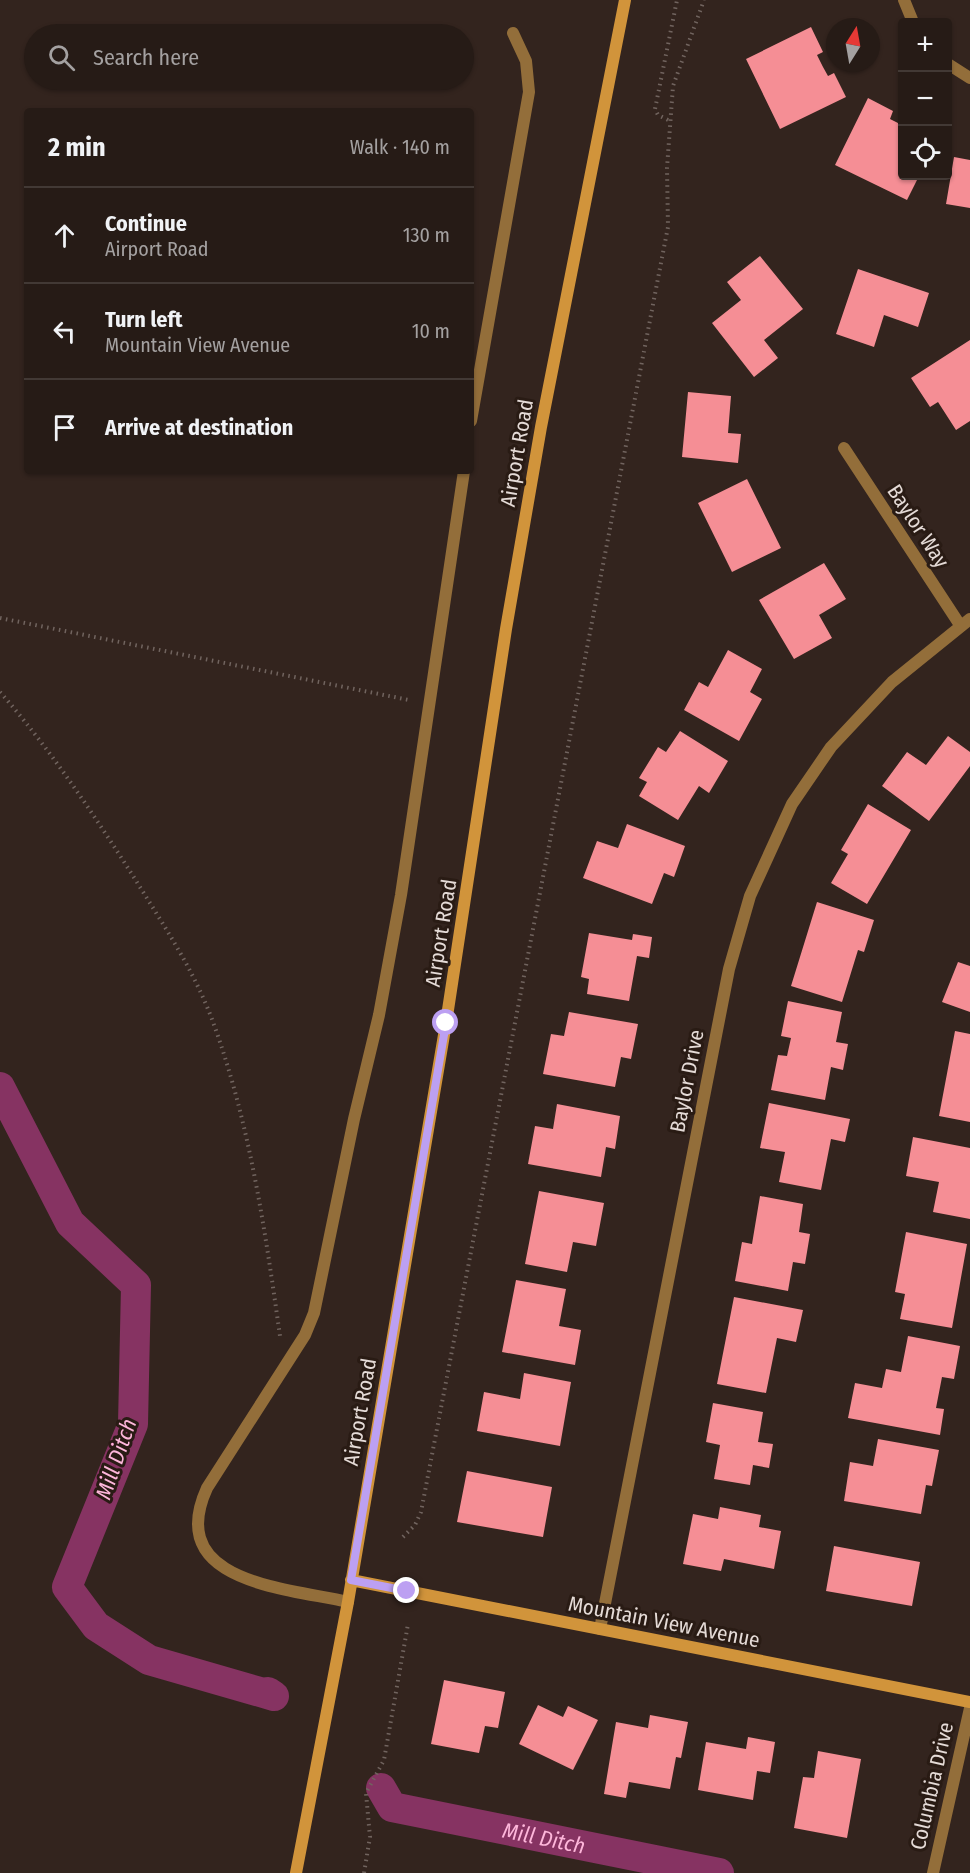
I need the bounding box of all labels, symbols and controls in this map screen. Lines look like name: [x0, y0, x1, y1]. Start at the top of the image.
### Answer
north arrow: [826, 18, 880, 72]
map controls: [898, 18, 952, 180]
button: +: [898, 18, 952, 72]
search box: [24, 24, 474, 90]
icon: search: [45, 41, 78, 74]
text: Search here: [93, 44, 199, 71]
button: −: [898, 72, 952, 126]
button: locate: [898, 126, 952, 180]
text: 2 min: [48, 132, 106, 163]
text: Walk · 140 m: [350, 135, 450, 159]
text: Continue: [105, 210, 187, 237]
icon: ahead: [48, 219, 81, 252]
text: 130 m: [403, 223, 450, 247]
text: Airport Road: [105, 237, 208, 261]
text: Turn left: [105, 306, 183, 333]
icon: left: [48, 315, 81, 348]
text: 10 m: [412, 319, 450, 343]
text: Mountain View Avenue: [105, 333, 290, 357]
street label: Airport Road: [495, 397, 539, 509]
icon: arrive: [48, 411, 81, 444]
text: Arrive at destination: [105, 414, 293, 441]
street label: Baylor Way: [881, 479, 955, 573]
street label: Airport Road: [420, 877, 462, 989]
route start: [432, 1009, 458, 1035]
street label: Baylor Drive: [664, 1027, 710, 1135]
street label: Airport Road: [338, 1356, 382, 1468]
water label: Mill Ditch: [90, 1415, 142, 1503]
route end: [393, 1577, 419, 1603]
street label: Mountain View Avenue: [566, 1591, 762, 1653]
street label: Columbia Drive: [905, 1720, 959, 1852]
water label: Mill Ditch: [500, 1816, 588, 1859]

